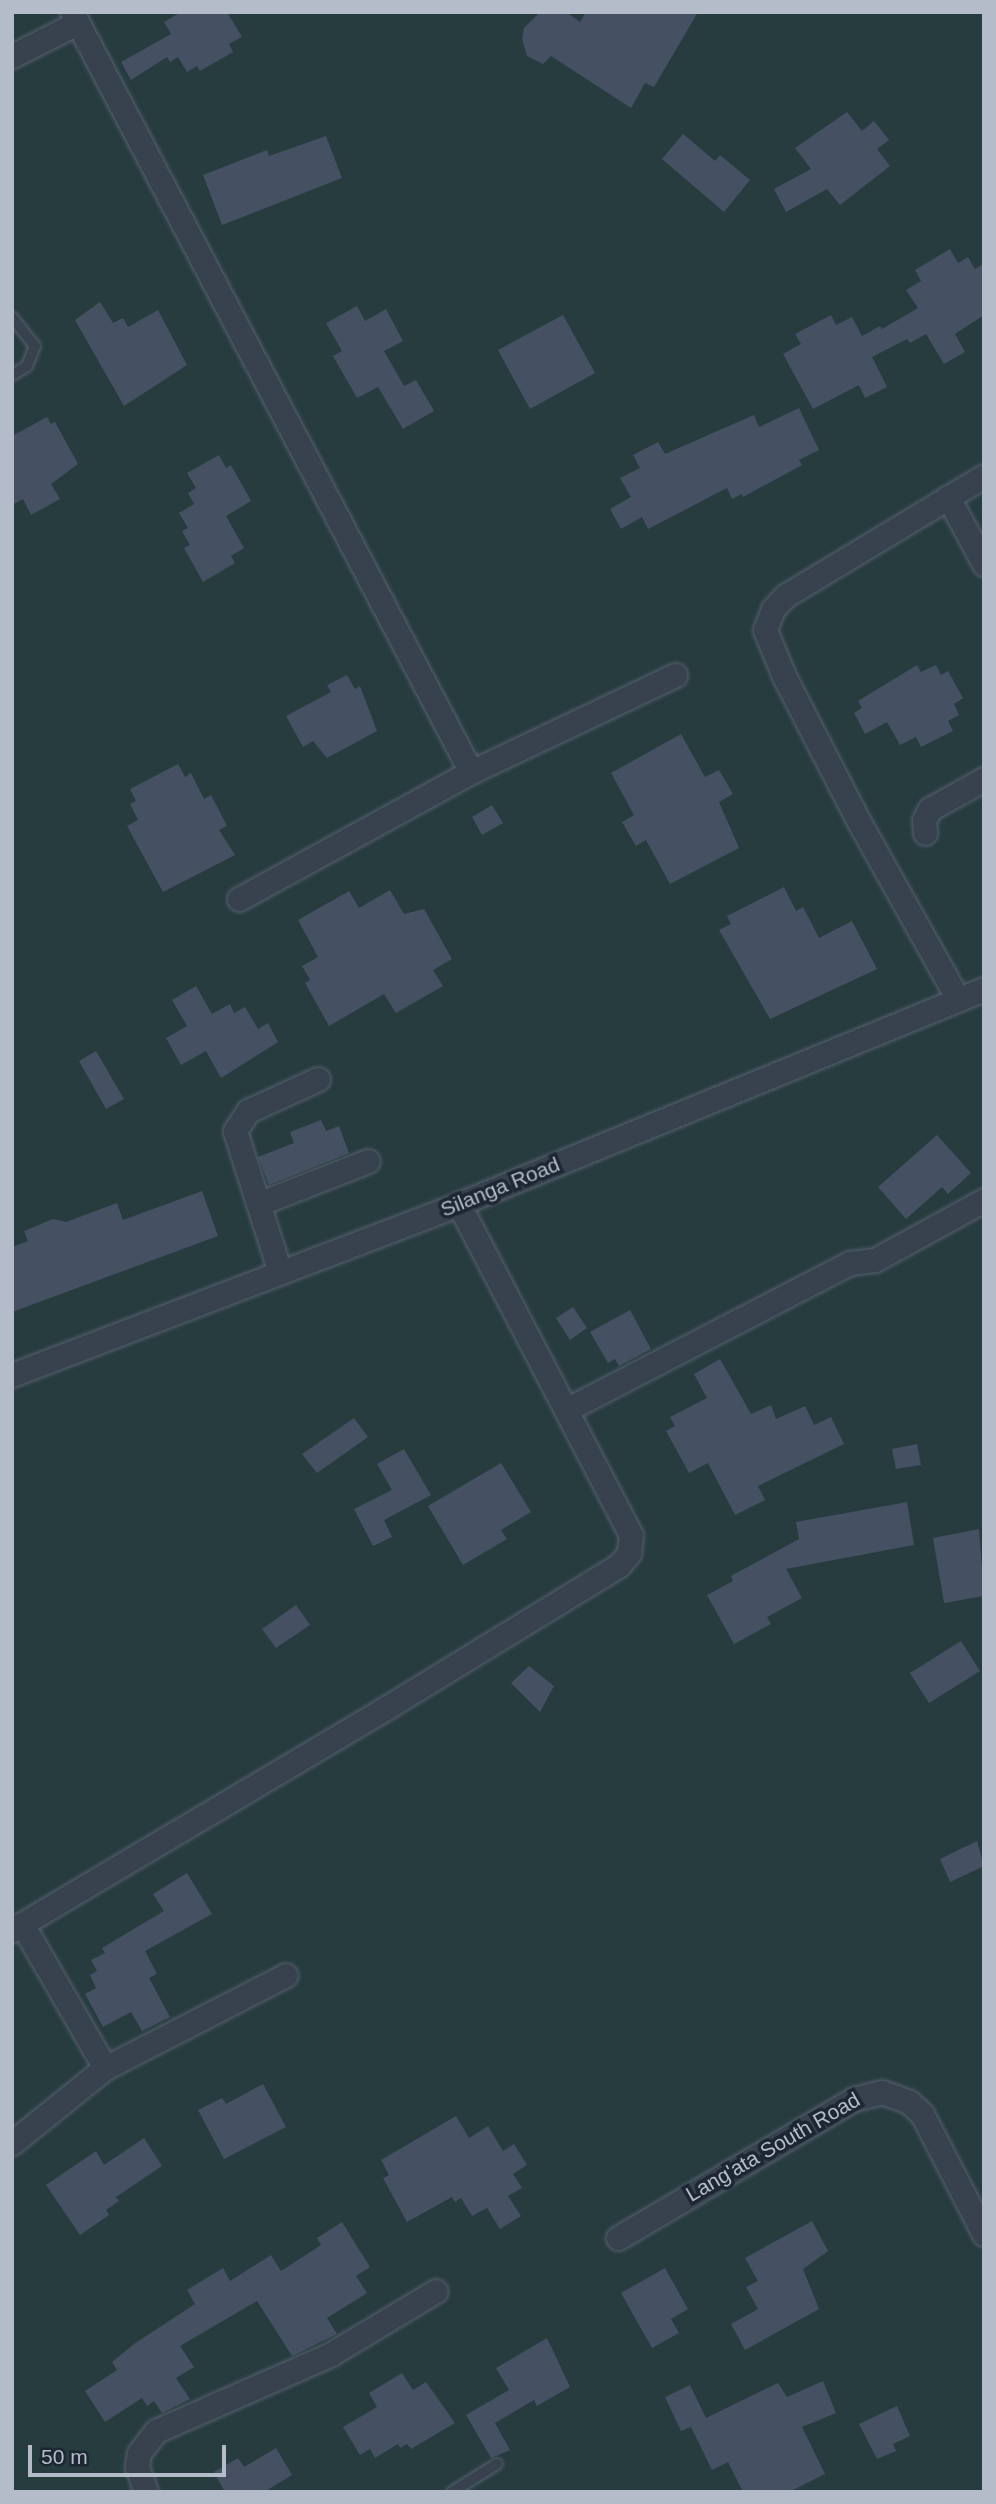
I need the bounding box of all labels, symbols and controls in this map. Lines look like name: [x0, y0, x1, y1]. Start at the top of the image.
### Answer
street label: Silanga Road: [437, 1152, 563, 1222]
street label: Lang'ata South Road: [682, 2087, 864, 2207]
scale bar: [32, 2430, 229, 2474]
text: 50 m: [41, 2445, 88, 2468]

